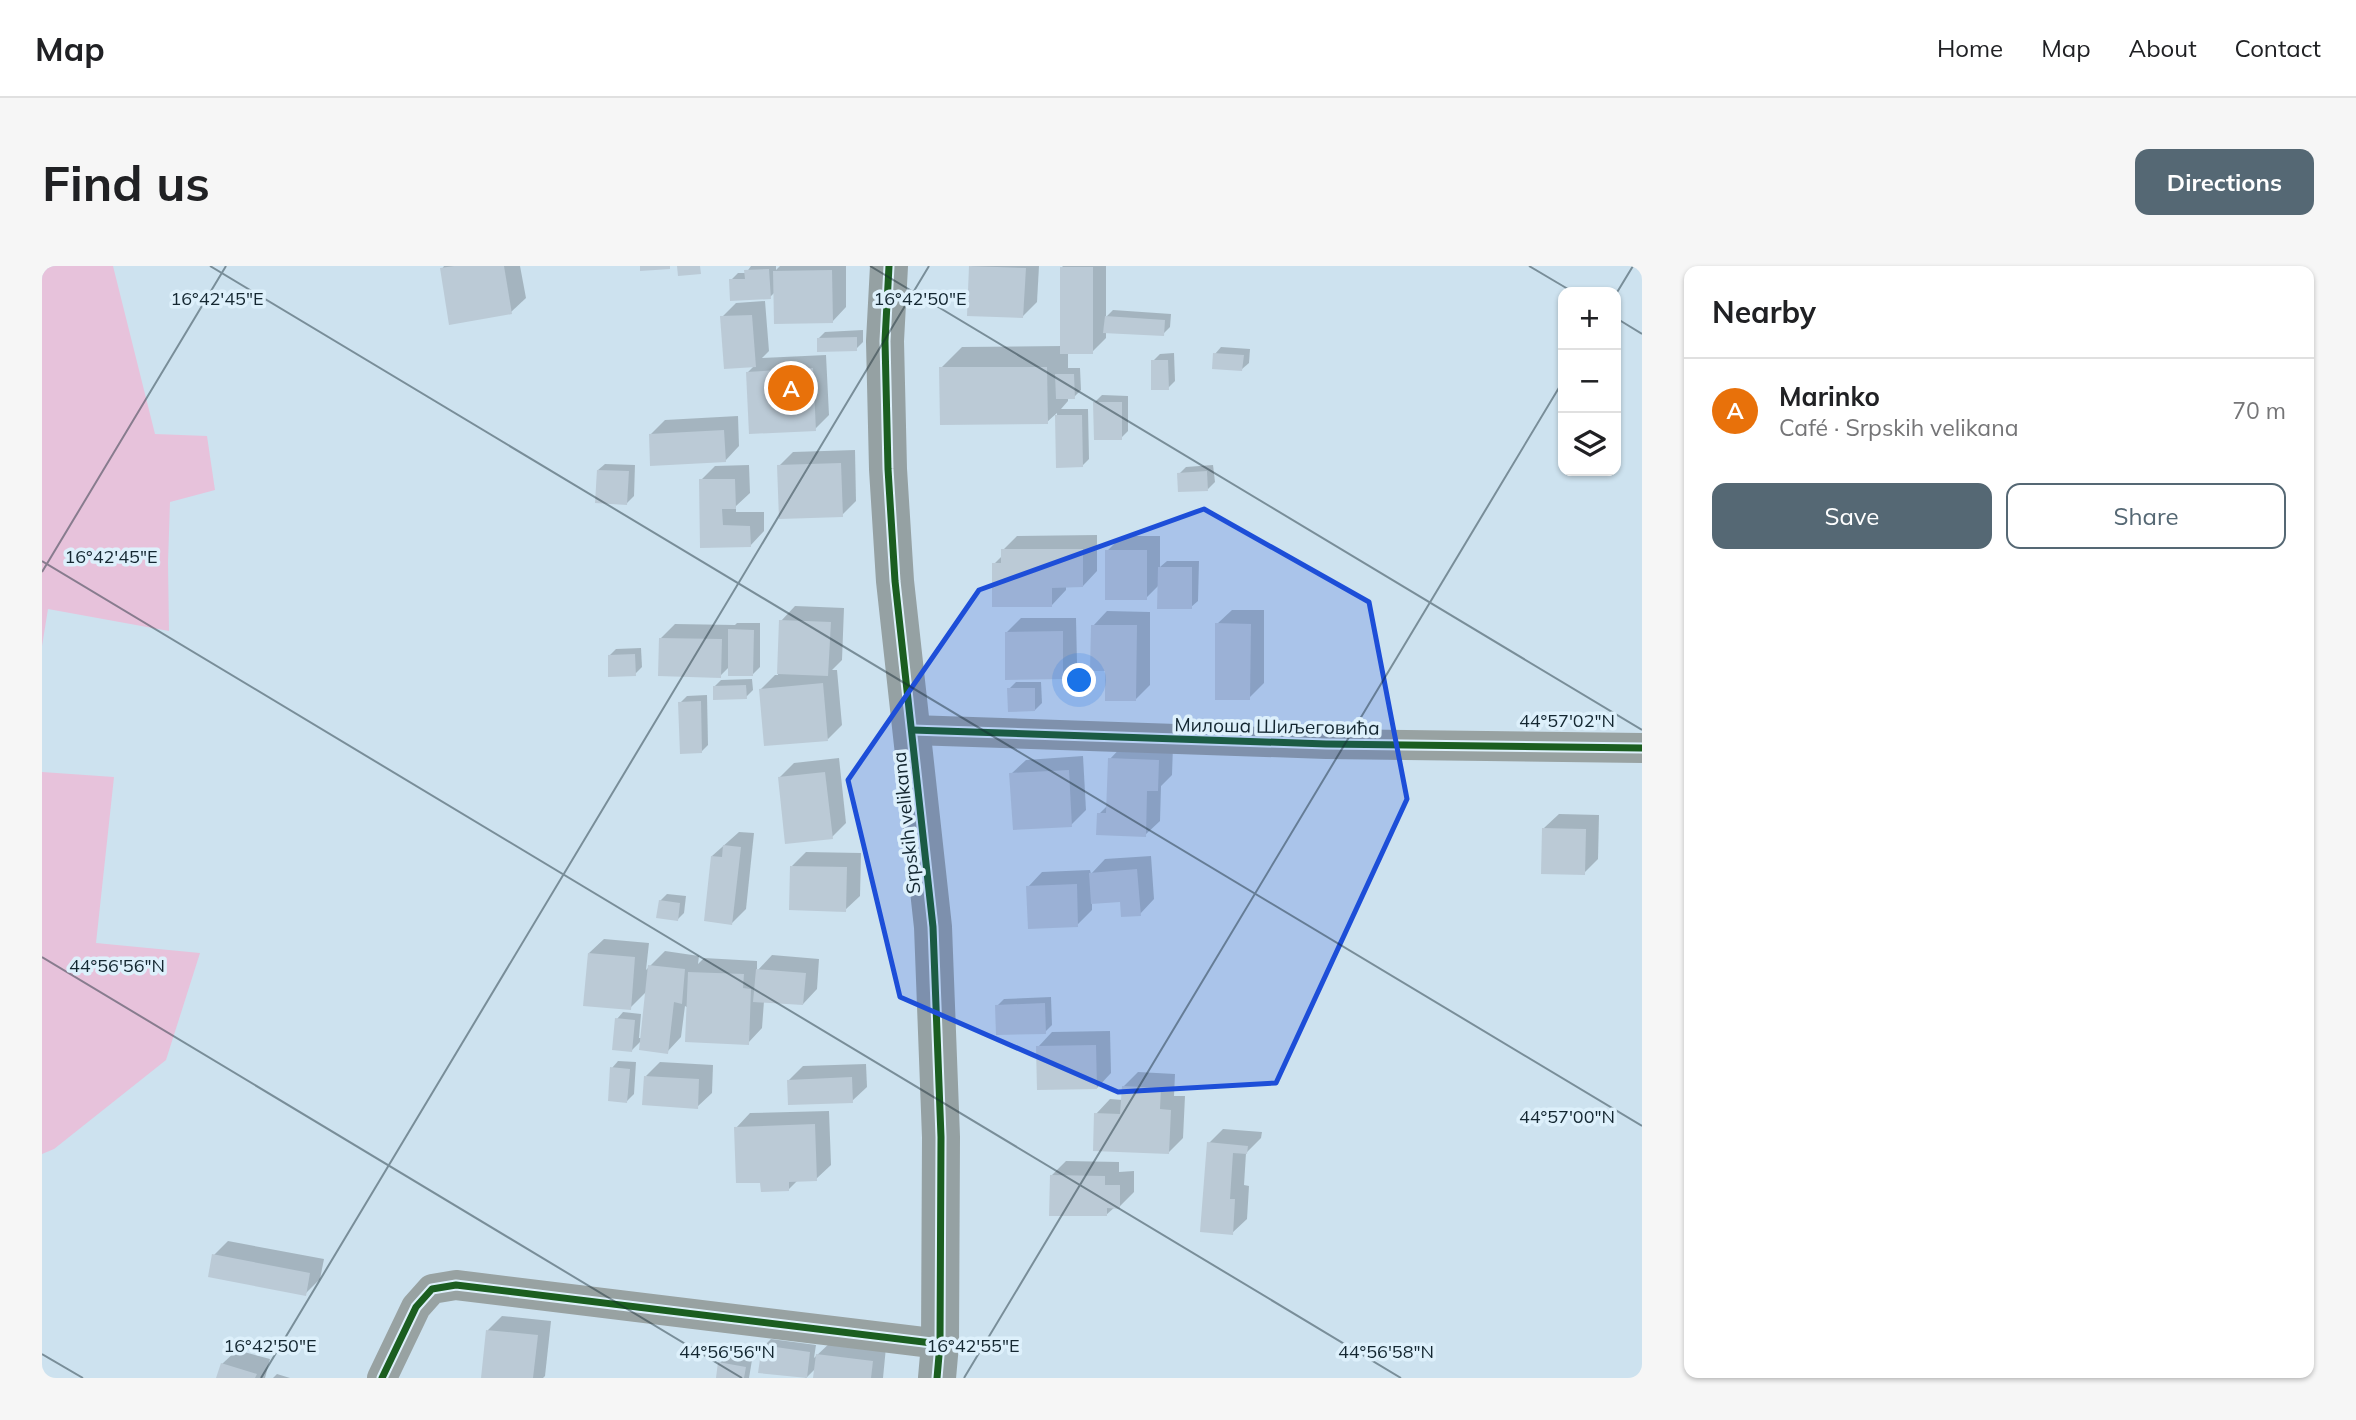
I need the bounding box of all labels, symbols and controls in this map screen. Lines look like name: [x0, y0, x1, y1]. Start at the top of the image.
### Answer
text: Map: [35, 28, 105, 69]
text: Home: [1937, 33, 2003, 63]
text: Map: [2041, 33, 2091, 63]
text: About: [2129, 33, 2197, 63]
text: Contact: [2235, 33, 2321, 63]
button: Directions: [2135, 149, 2314, 215]
text: Find us: [42, 152, 210, 213]
text: 16°42'45"E: [170, 287, 264, 310]
text: 16°42'50"E: [873, 287, 967, 310]
map controls: [1558, 287, 1621, 476]
button: +: [1558, 287, 1621, 350]
text: Nearby: [1712, 293, 1816, 331]
button: −: [1558, 350, 1621, 413]
pin: A: [768, 362, 814, 414]
text: Marinko: [1779, 380, 1880, 413]
text: A: [1726, 396, 1744, 425]
text: 70 m: [2232, 396, 2286, 425]
button: layers: [1558, 413, 1621, 476]
text: Café · Srpskih velikana: [1779, 413, 2018, 442]
button: Save: [1712, 483, 1992, 549]
button: Share: [2006, 483, 2286, 549]
text: 16°42'45"E: [64, 545, 158, 568]
your location: [1062, 663, 1096, 697]
text: 44°57'02"N: [1519, 709, 1615, 732]
street label: Милоша Шиљеговића: [1174, 712, 1380, 740]
street label: Srpskih velikana: [887, 751, 925, 895]
text: 44°56'56"N: [69, 954, 165, 977]
text: 44°57'00"N: [1519, 1105, 1615, 1128]
text: 16°42'50"E: [223, 1334, 317, 1357]
text: 16°42'55"E: [926, 1334, 1020, 1357]
text: 44°56'56"N: [679, 1340, 775, 1363]
text: 44°56'58"N: [1338, 1340, 1434, 1363]

